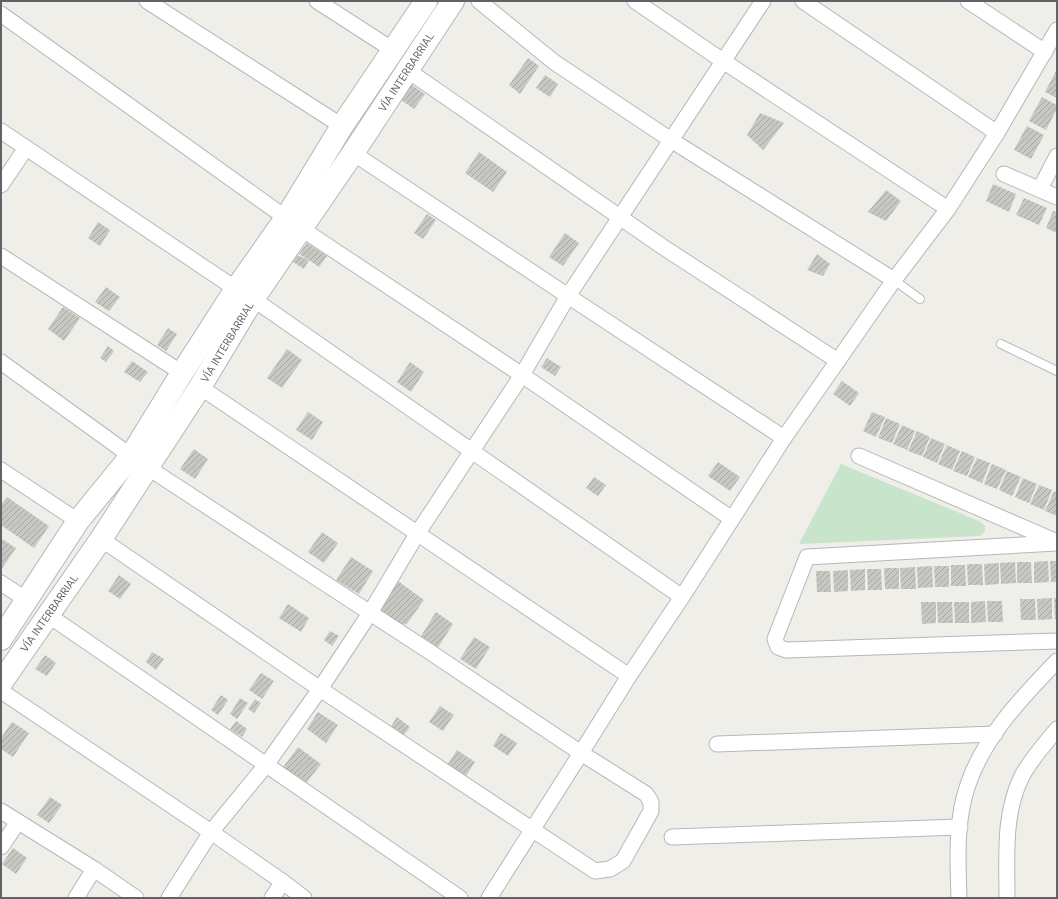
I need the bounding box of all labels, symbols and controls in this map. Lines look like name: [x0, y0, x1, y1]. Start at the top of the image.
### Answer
street label: VÍA INTERBARRIAL: [375, 30, 437, 114]
street label: VÍA INTERBARRIAL: [197, 299, 257, 385]
street label: VÍA INTERBARRIAL: [17, 571, 81, 655]

